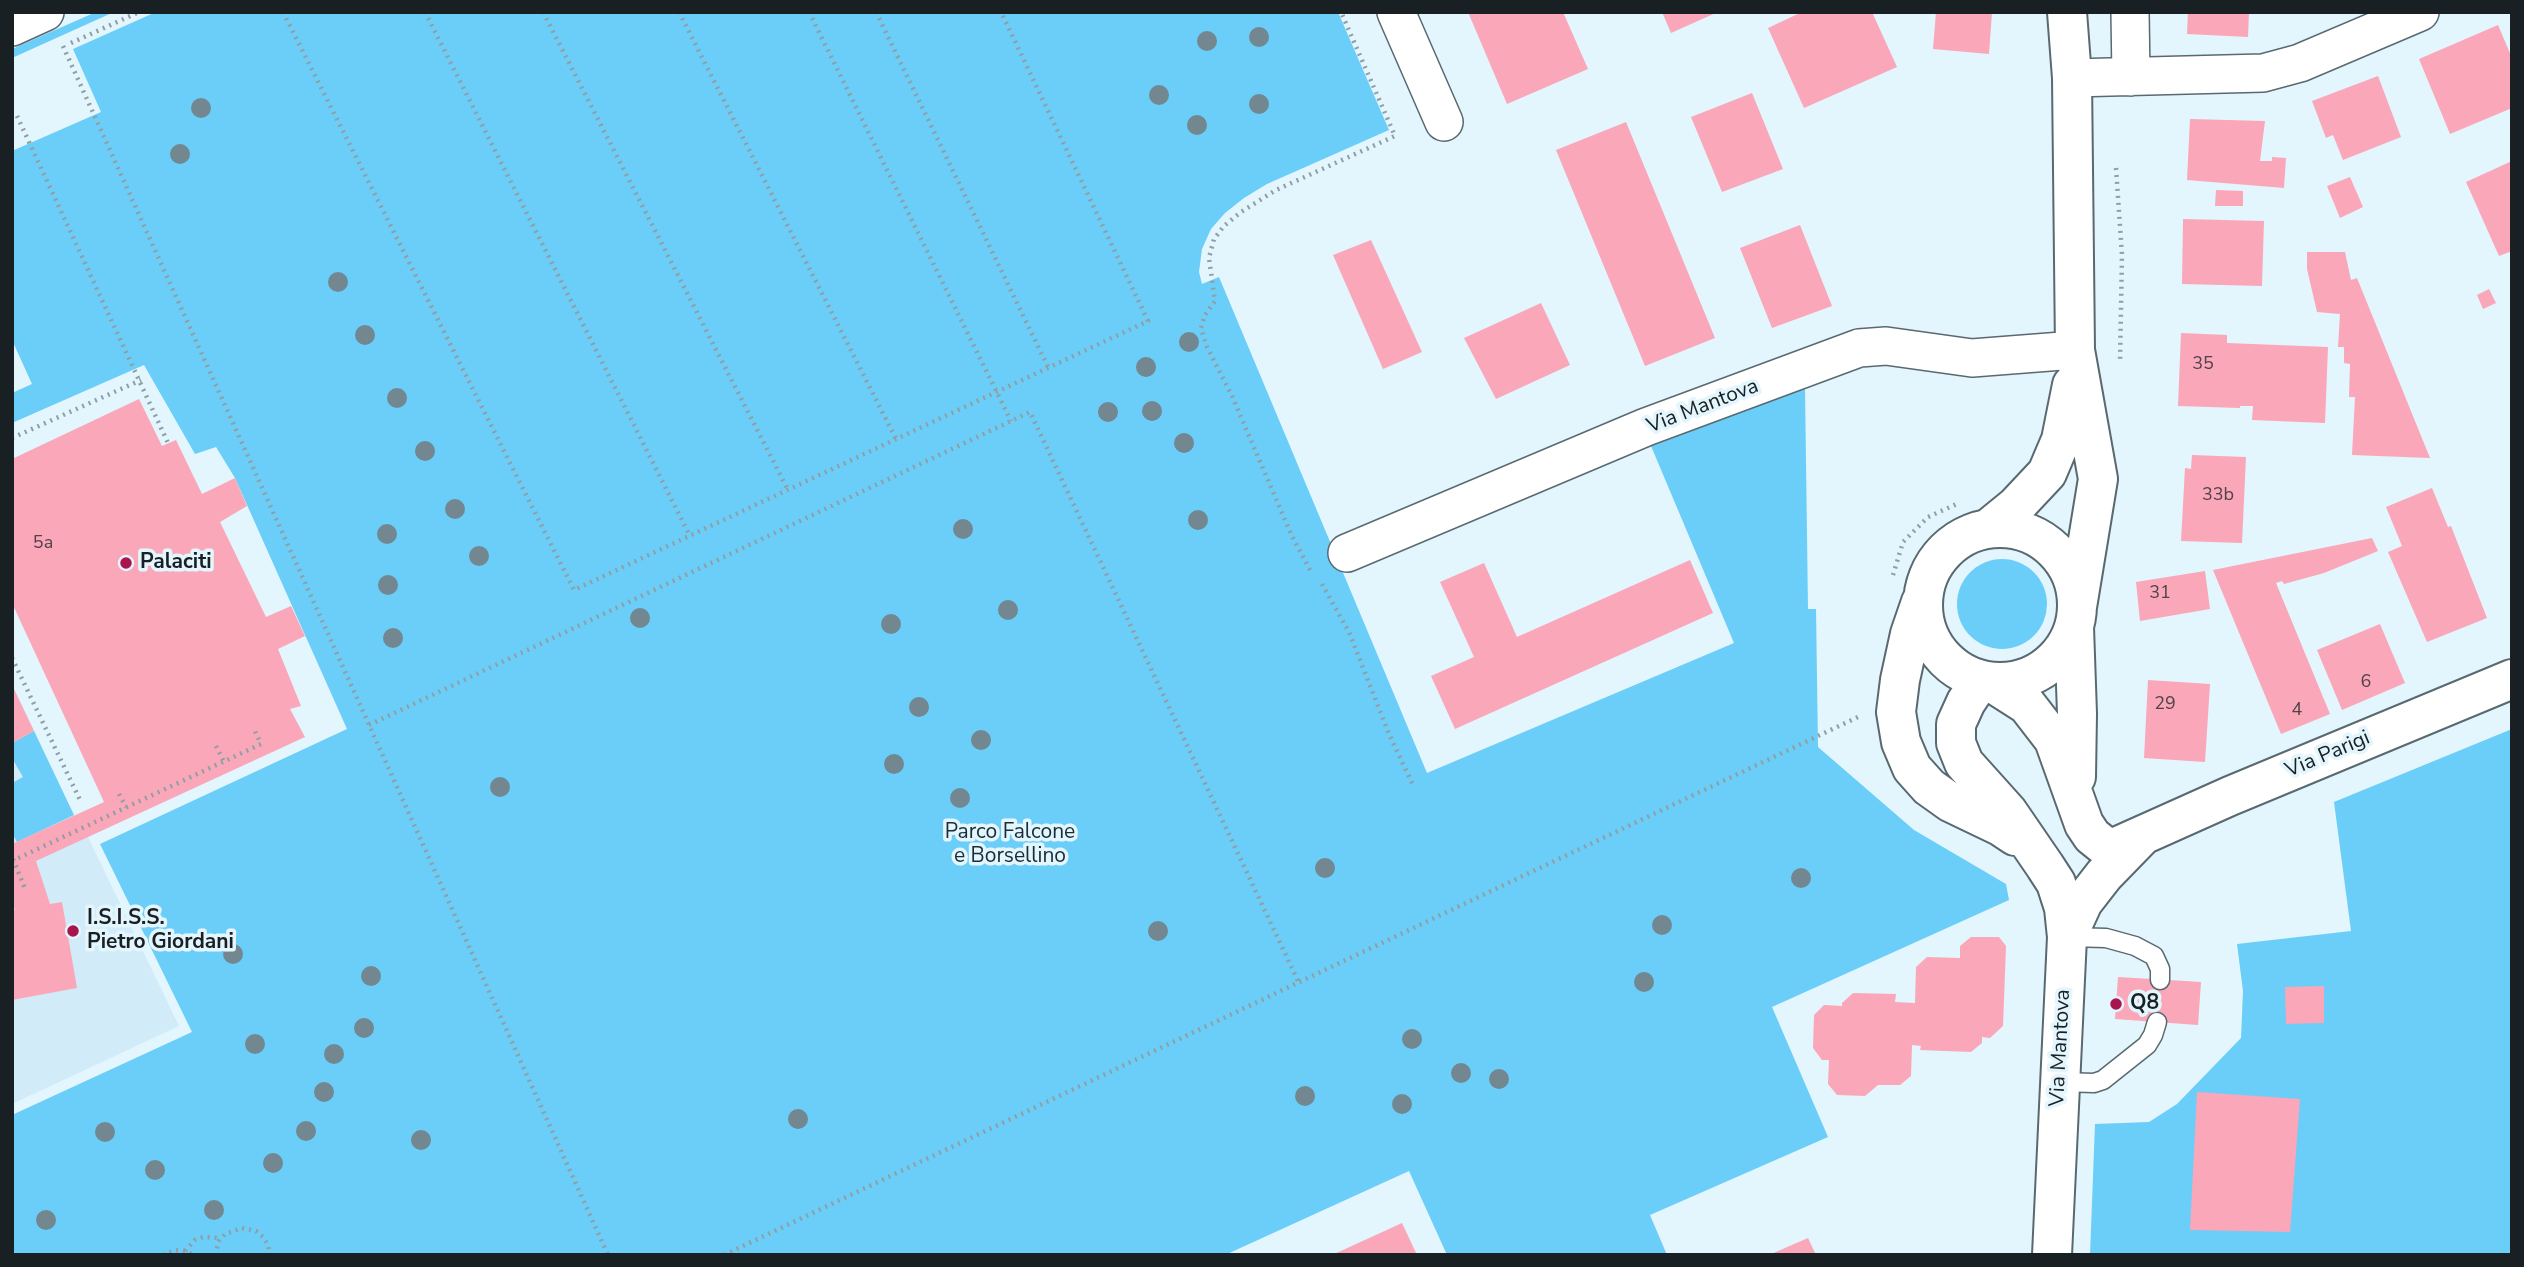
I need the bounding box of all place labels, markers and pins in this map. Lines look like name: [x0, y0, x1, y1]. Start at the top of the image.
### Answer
place label: Palaciti: [140, 550, 212, 576]
marker: Palaciti: [118, 555, 134, 571]
place label: I.S.I.S.S. Pietro Giordani: [87, 906, 234, 956]
marker: I.S.I.S.S. Pietro Giordani: [65, 923, 81, 939]
place label: Q8: [2130, 991, 2159, 1017]
marker: Q8: [2108, 996, 2124, 1012]

